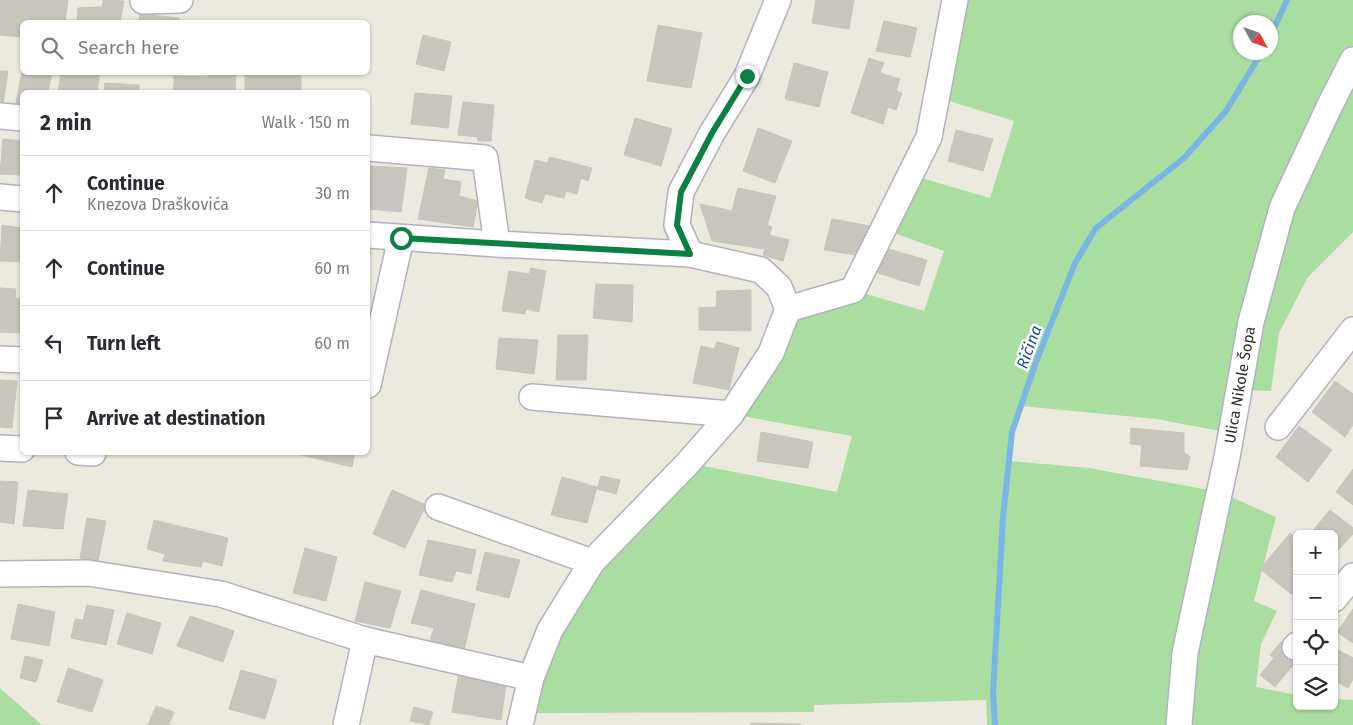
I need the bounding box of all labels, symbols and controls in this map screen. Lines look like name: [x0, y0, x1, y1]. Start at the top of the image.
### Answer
north arrow: [1233, 15, 1278, 60]
search box: [20, 20, 370, 75]
icon: search: [38, 34, 66, 62]
text: Search here: [78, 36, 179, 59]
route end: [736, 65, 759, 88]
text: 2 min: [40, 110, 92, 136]
text: Walk · 150 m: [262, 113, 350, 132]
text: Continue: [87, 172, 165, 195]
icon: ahead: [40, 179, 68, 207]
text: 30 m: [315, 184, 350, 203]
text: Knezova Draškovića: [87, 195, 229, 214]
route start: [390, 227, 413, 250]
icon: ahead: [40, 254, 68, 282]
text: Continue: [87, 257, 165, 280]
text: 60 m: [315, 259, 350, 278]
water label: Ričina: [1012, 323, 1046, 371]
street label: Ulica Nikole Šopa: [1221, 325, 1259, 445]
icon: left: [40, 329, 68, 357]
text: Turn left: [87, 332, 161, 355]
text: 60 m: [315, 334, 350, 353]
icon: arrive: [40, 404, 68, 432]
text: Arrive at destination: [87, 407, 266, 430]
map controls: [1293, 530, 1338, 710]
button: +: [1293, 530, 1338, 575]
button: −: [1293, 575, 1338, 620]
button: locate: [1293, 620, 1338, 665]
button: layers: [1293, 665, 1338, 710]

